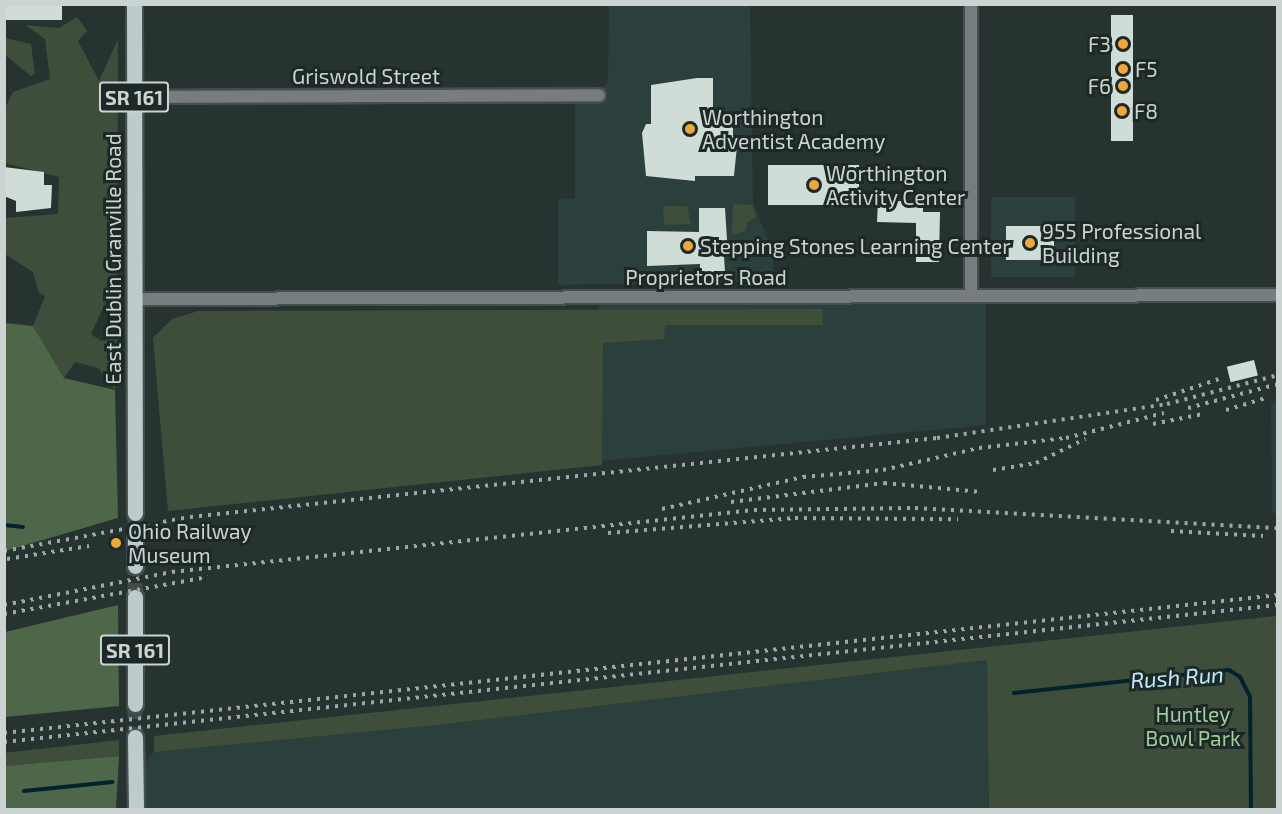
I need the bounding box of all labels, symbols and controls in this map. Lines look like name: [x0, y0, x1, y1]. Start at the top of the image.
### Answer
place label: F3: [1088, 31, 1111, 57]
marker: F3: [1116, 37, 1130, 51]
place label: F5: [1135, 56, 1158, 82]
marker: F5: [1116, 62, 1130, 76]
street label: Griswold Street: [292, 63, 440, 89]
place label: F6: [1088, 73, 1111, 99]
marker: F6: [1116, 79, 1130, 93]
road number: SR 161: [98, 80, 170, 114]
place label: F8: [1134, 98, 1158, 124]
place label: Worthington Adventist Academy: [702, 104, 886, 154]
marker: F8: [1115, 104, 1129, 118]
marker: Worthington Adventist Academy: [683, 122, 697, 136]
street label: East Dublin Granville Road: [100, 133, 126, 385]
place label: Worthington Activity Center: [826, 160, 966, 210]
marker: Worthington Activity Center: [807, 178, 821, 192]
place label: 955 Professional Building: [1042, 218, 1201, 268]
place label: Stepping Stones Learning Center: [700, 233, 1011, 259]
marker: 955 Professional Building: [1023, 236, 1037, 250]
marker: Stepping Stones Learning Center: [681, 239, 695, 253]
street label: Proprietors Road: [625, 264, 787, 290]
place label: Ohio Railway Museum: [128, 518, 252, 568]
marker: Ohio Railway Museum: [109, 536, 123, 550]
road number: SR 161: [99, 633, 171, 667]
water label: Rush Run: [1129, 661, 1225, 693]
park label: Huntley Bowl Park: [1145, 701, 1241, 751]

